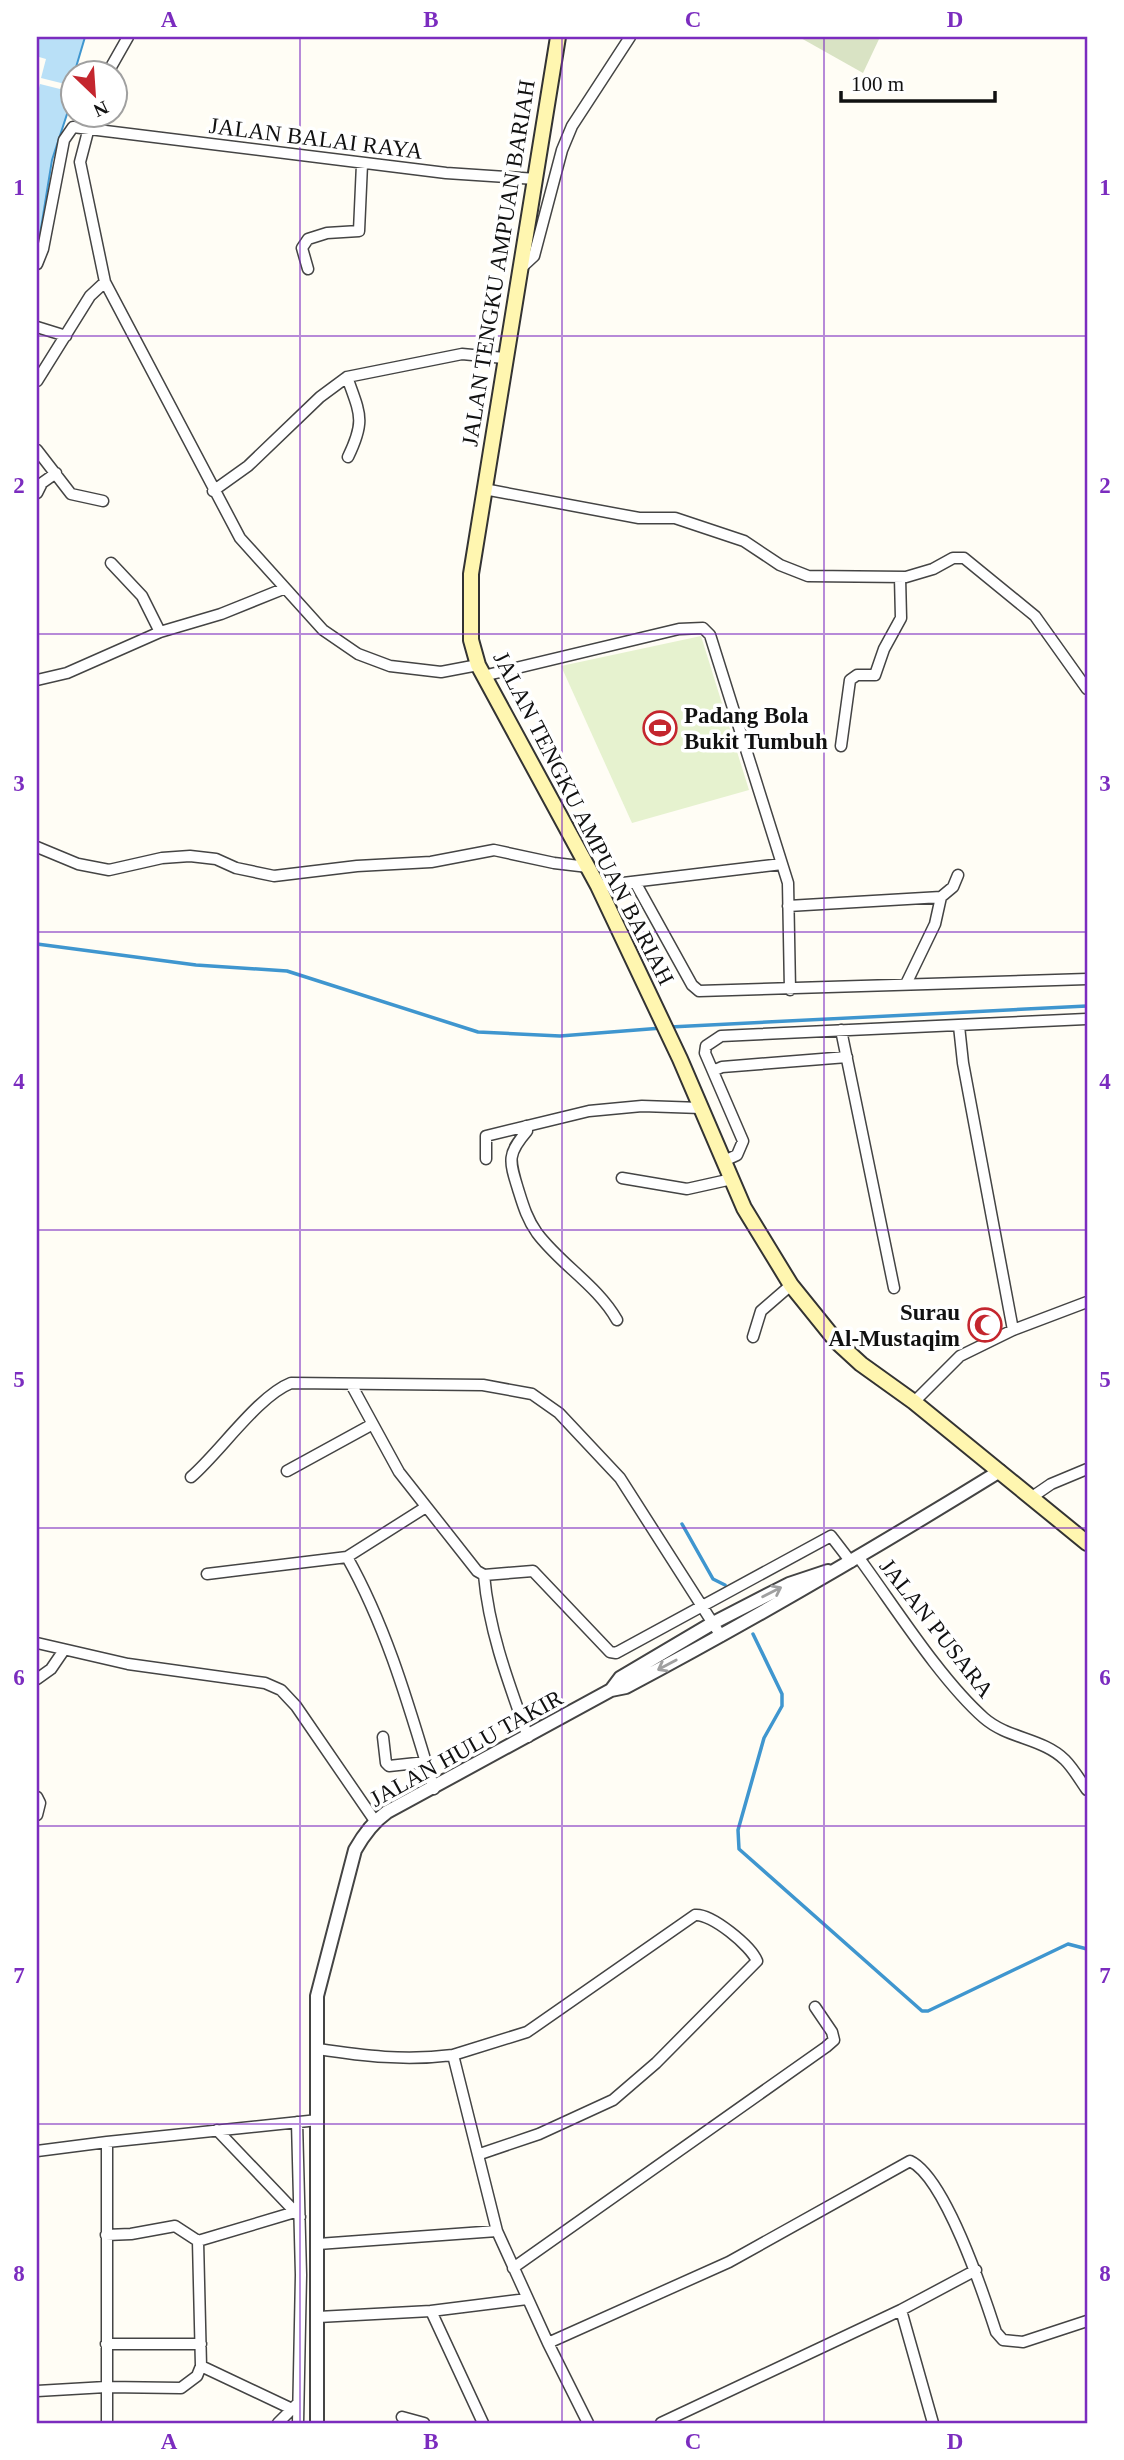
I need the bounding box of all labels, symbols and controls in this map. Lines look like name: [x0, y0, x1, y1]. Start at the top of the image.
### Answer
text: A: [161, 7, 178, 32]
text: B: [423, 7, 439, 32]
text: C: [685, 7, 701, 32]
text: D: [947, 7, 963, 32]
north arrow: [60, 60, 130, 130]
scale bar: [841, 60, 995, 104]
text: 100 m: [851, 72, 904, 96]
street label: JALAN TENGKU AMPUAN BARIAH: [457, 78, 540, 448]
text: N: [90, 97, 112, 121]
street label: JALAN BALAI RAYA: [208, 113, 425, 164]
text: 1: [13, 175, 25, 200]
text: 1: [1099, 175, 1111, 200]
text: 2: [13, 473, 25, 498]
text: 2: [1099, 473, 1111, 498]
street label: JALAN TENGKU AMPUAN BARIAH: [488, 647, 679, 989]
place label: Padang Bola Bukit Tumbuh: [684, 703, 828, 754]
sports icon: Padang Bola Bukit Tumbuh: [641, 709, 679, 747]
text: 3: [13, 771, 25, 796]
text: 3: [1099, 771, 1111, 796]
text: 4: [13, 1069, 25, 1094]
text: 4: [1099, 1069, 1111, 1094]
place label: Surau Al-Mustaqim: [828, 1300, 960, 1351]
mosque icon: Surau Al-Mustaqim: [966, 1306, 1004, 1344]
text: 5: [13, 1367, 25, 1392]
text: 5: [1099, 1367, 1111, 1392]
street label: JALAN PUSARA: [875, 1554, 999, 1703]
one-way arrow: [762, 1585, 782, 1599]
one-way arrow: [657, 1659, 677, 1673]
text: 6: [13, 1665, 25, 1690]
text: 6: [1099, 1665, 1111, 1690]
street label: JALAN HULU TAKIR: [366, 1685, 567, 1812]
text: 7: [13, 1963, 25, 1988]
text: 7: [1099, 1963, 1111, 1988]
text: 8: [13, 2261, 25, 2286]
text: 8: [1099, 2261, 1111, 2286]
text: A: [161, 2429, 178, 2454]
text: B: [423, 2429, 439, 2454]
text: C: [685, 2429, 701, 2454]
text: D: [947, 2429, 963, 2454]

